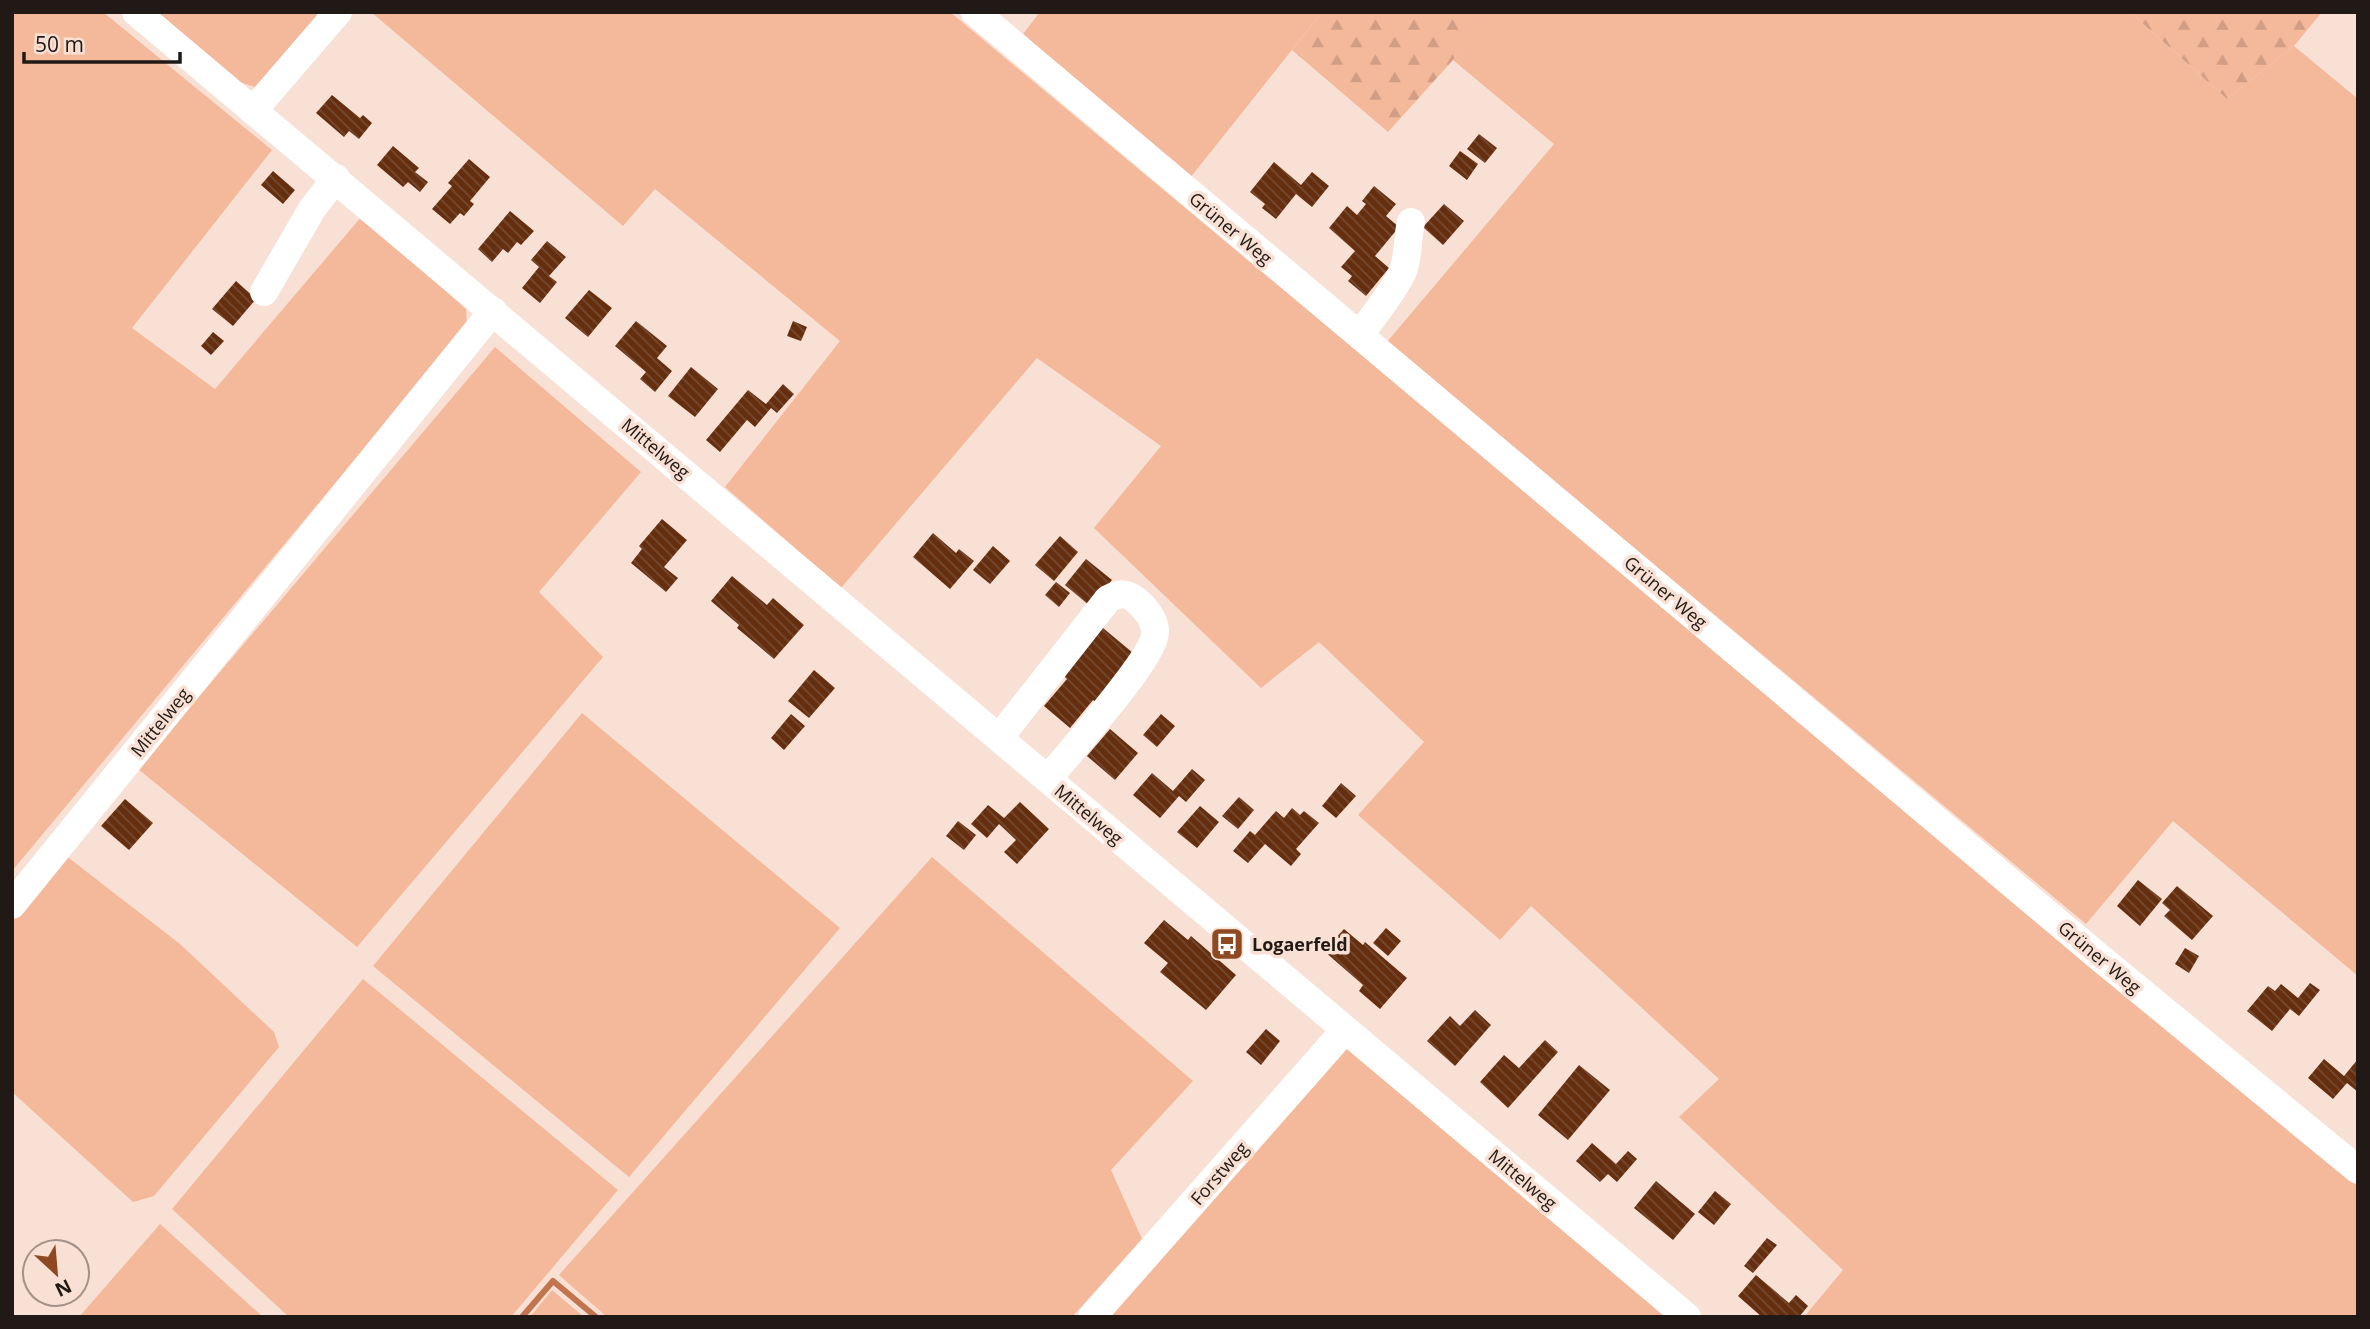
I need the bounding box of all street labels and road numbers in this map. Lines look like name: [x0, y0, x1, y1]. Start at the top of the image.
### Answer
street label: Grüner Weg: [1185, 186, 1278, 270]
street label: Mittelweg: [617, 412, 695, 484]
street label: Grüner Weg: [1620, 550, 1713, 634]
street label: Mittelweg: [125, 682, 195, 761]
street label: Mittelweg: [1050, 778, 1128, 850]
street label: Grüner Weg: [2054, 915, 2147, 999]
street label: Forstweg: [1185, 1136, 1253, 1210]
street label: Mittelweg: [1484, 1143, 1562, 1215]

